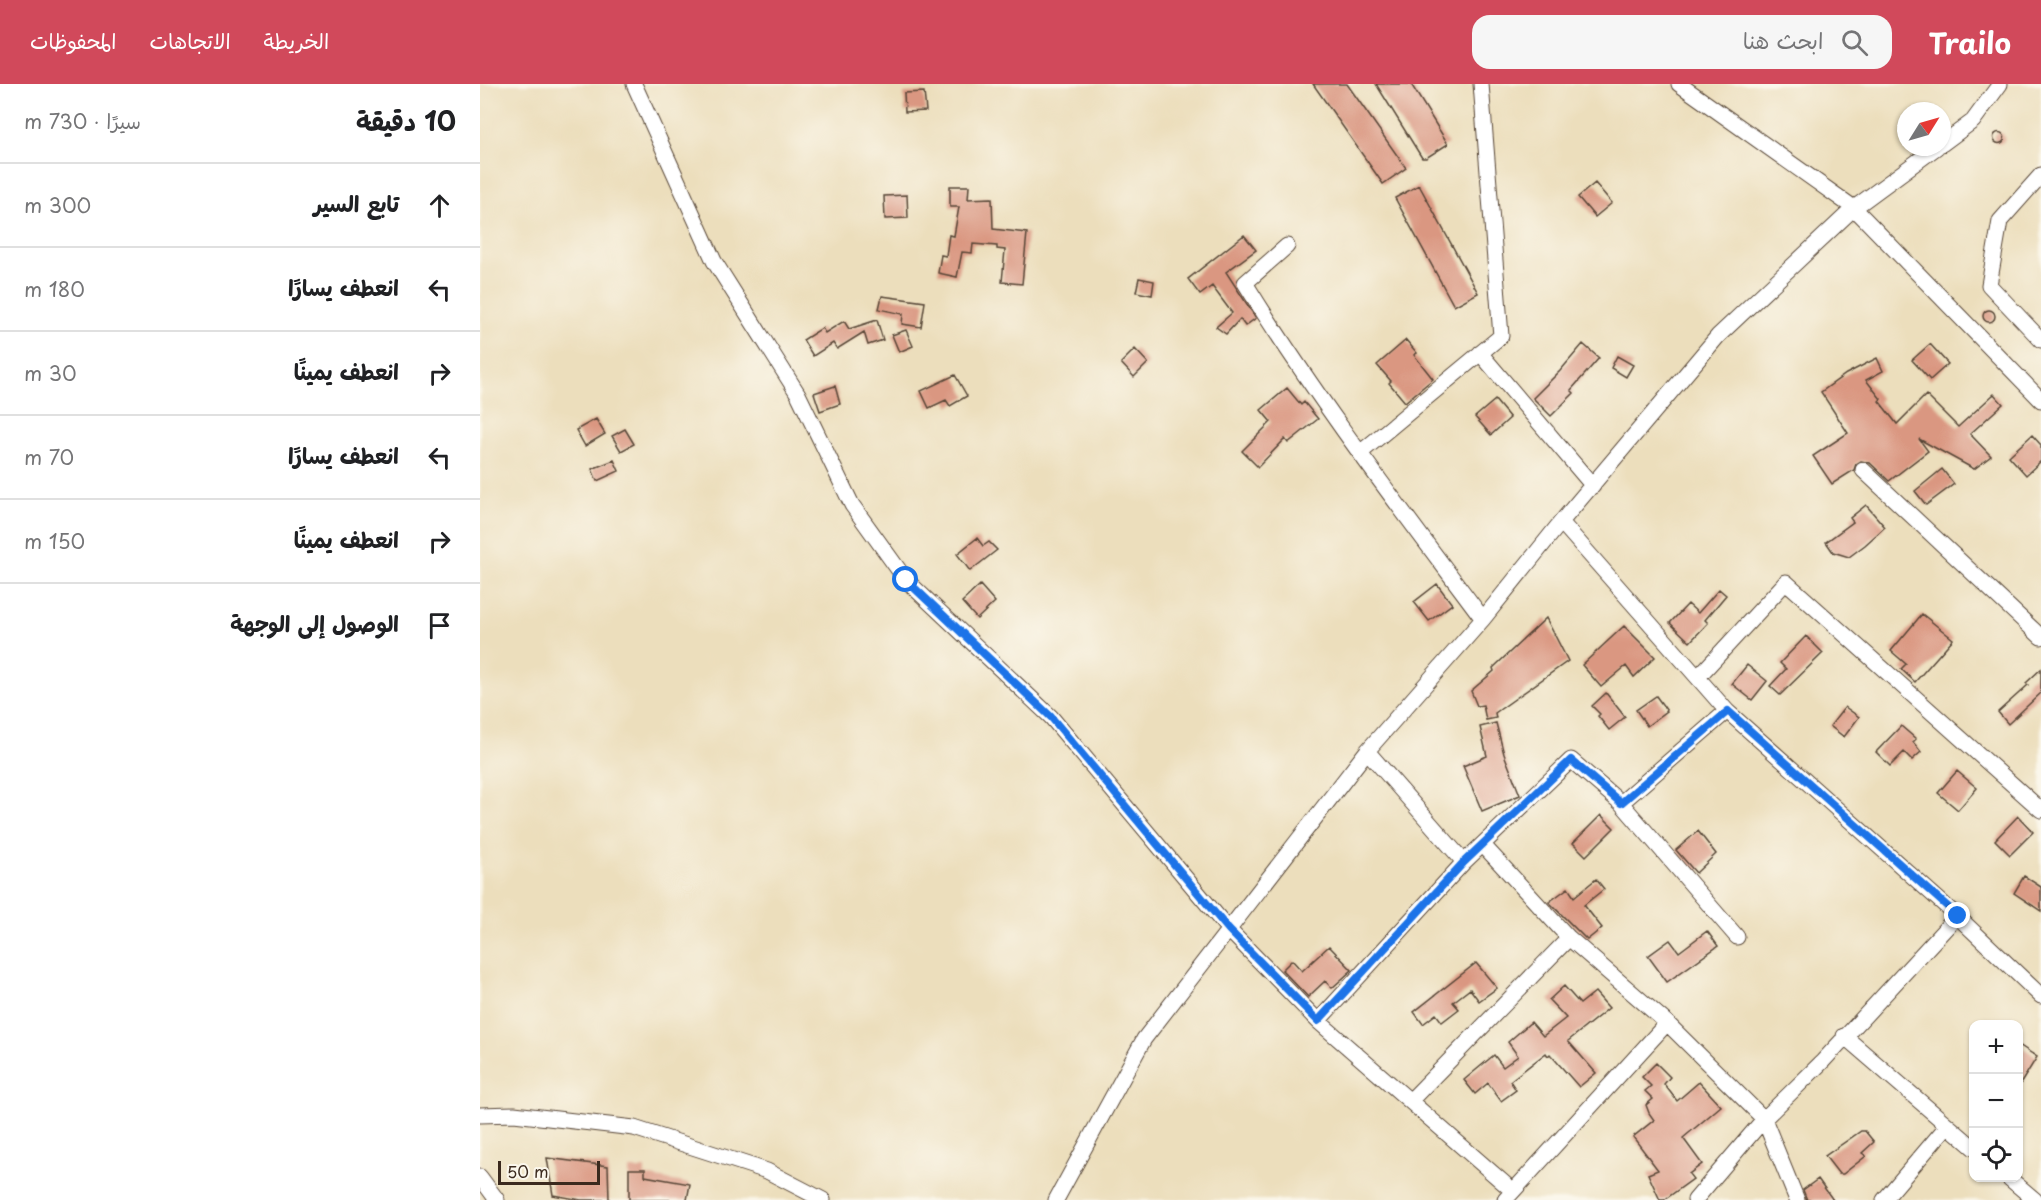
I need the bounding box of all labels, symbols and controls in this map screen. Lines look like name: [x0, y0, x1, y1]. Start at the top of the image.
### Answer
search box: [1472, 15, 1892, 69]
text: Trailo: [1928, 21, 2011, 64]
text: ابحث هنا: [1743, 23, 1823, 56]
text: المحفوظات: [30, 24, 116, 56]
text: الاتجاهات: [149, 24, 231, 56]
text: الخريطة: [264, 24, 329, 56]
icon: search: [1838, 26, 1871, 59]
text: 10 دقيقة: [356, 101, 456, 140]
north arrow: [1897, 102, 1951, 156]
text: سيرًا · 730 m: [24, 106, 141, 136]
text: تابع السير: [314, 186, 399, 219]
icon: ahead: [423, 189, 456, 222]
text: 300 m: [24, 190, 91, 220]
text: انعطف يسارًا: [288, 270, 399, 303]
icon: left: [423, 273, 456, 306]
text: 180 m: [24, 274, 85, 304]
text: انعطف يمينًا: [294, 354, 399, 387]
icon: right: [423, 357, 456, 390]
text: 30 m: [24, 358, 77, 388]
text: انعطف يسارًا: [288, 438, 399, 471]
icon: left: [423, 441, 456, 474]
text: 70 m: [24, 442, 74, 472]
text: انعطف يمينًا: [294, 522, 399, 555]
icon: right: [423, 525, 456, 558]
text: 150 m: [24, 526, 85, 556]
route start: [892, 566, 918, 592]
text: الوصول إلى الوجهة: [230, 606, 399, 639]
icon: arrive: [423, 609, 456, 642]
route end: [1944, 902, 1970, 928]
map controls: [1969, 1020, 2023, 1182]
button: +: [1969, 1020, 2023, 1074]
button: −: [1969, 1074, 2023, 1128]
button: locate: [1969, 1128, 2023, 1182]
scale bar: [498, 1158, 600, 1186]
text: 50 m: [507, 1159, 548, 1183]

